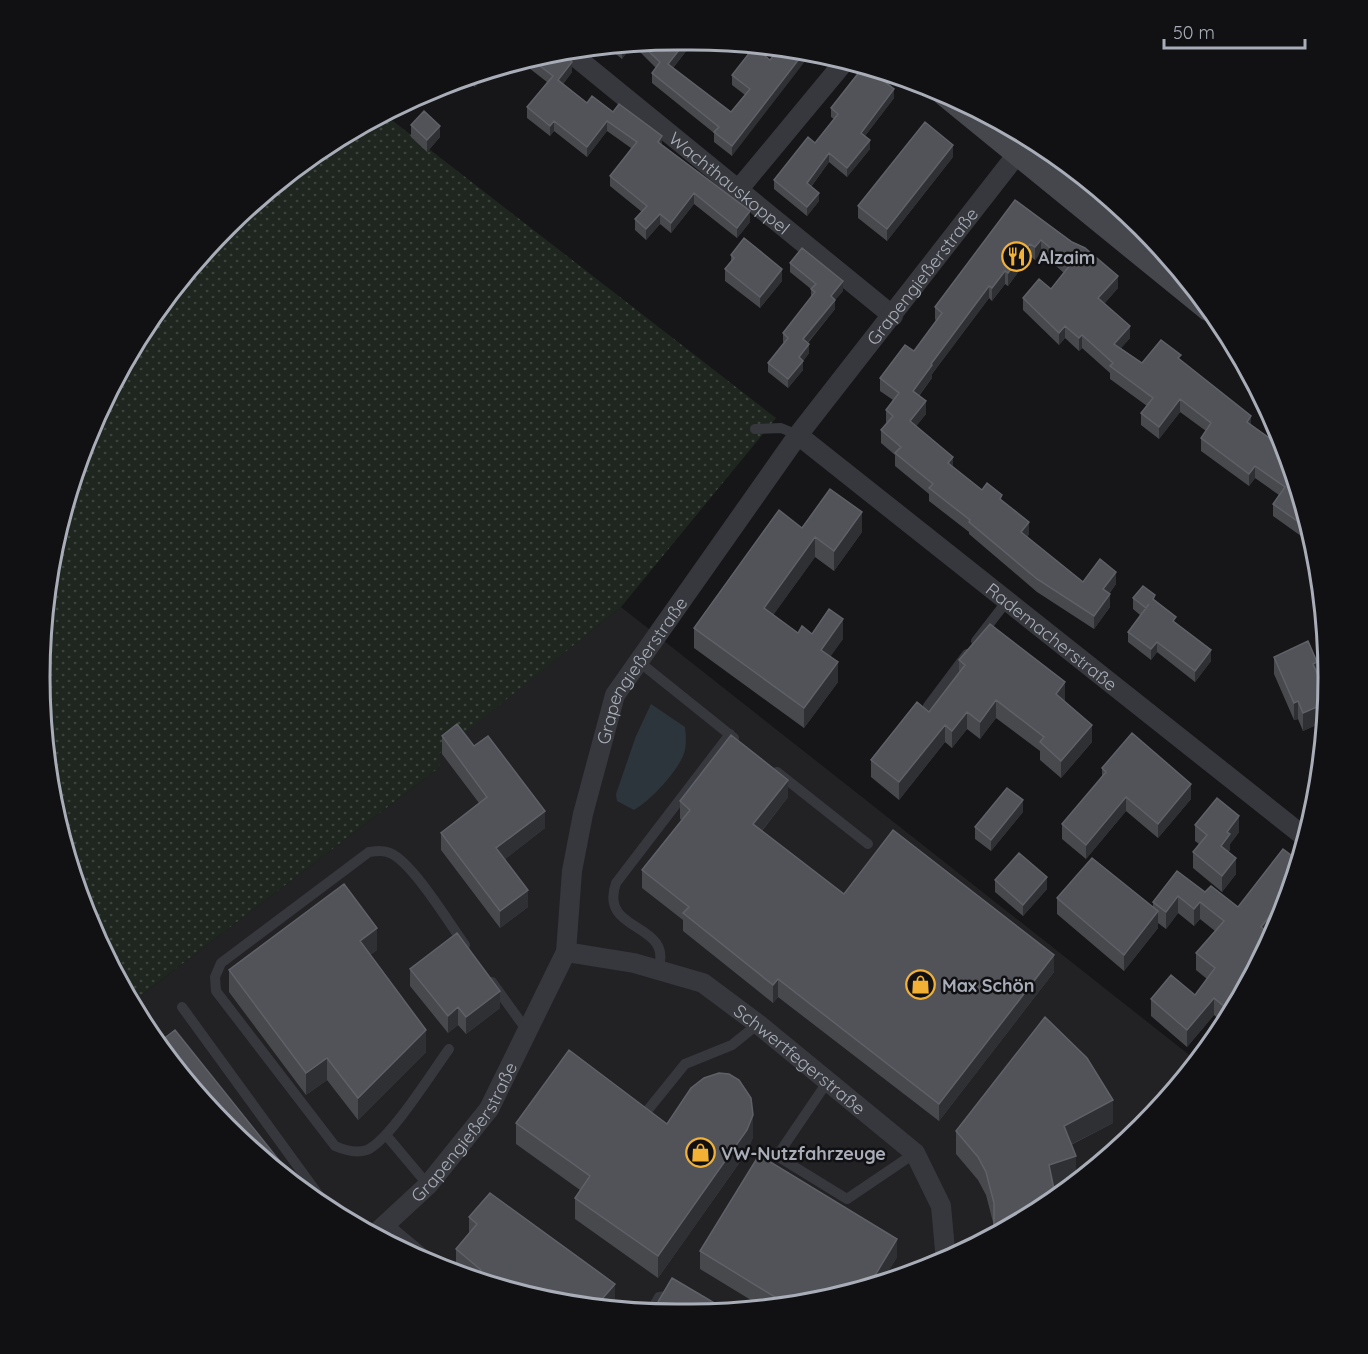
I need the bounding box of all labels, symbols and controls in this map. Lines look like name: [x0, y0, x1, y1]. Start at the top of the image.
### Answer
scale bar: [1164, 12, 1305, 50]
text: 50 m: [1173, 21, 1215, 44]
street label: Wachthauskoppel: [664, 127, 795, 239]
street label: Grapengießerstraße: [861, 203, 983, 349]
restaurant icon: Alzaim: [1001, 241, 1033, 273]
place label: Alzaim: [1038, 246, 1095, 269]
street label: Rademacherstraße: [981, 577, 1122, 696]
street label: Grapengießerstraße: [591, 592, 692, 747]
shop icon: Max Schön: [905, 969, 937, 1001]
place label: Max Schön: [942, 974, 1034, 997]
street label: Schwertfegerstraße: [730, 999, 871, 1119]
street label: Grapengießerstraße: [406, 1058, 522, 1207]
shop icon: VW-Nutzfahrzeuge: [684, 1137, 716, 1169]
place label: VW-Nutzfahrzeuge: [721, 1142, 886, 1165]

